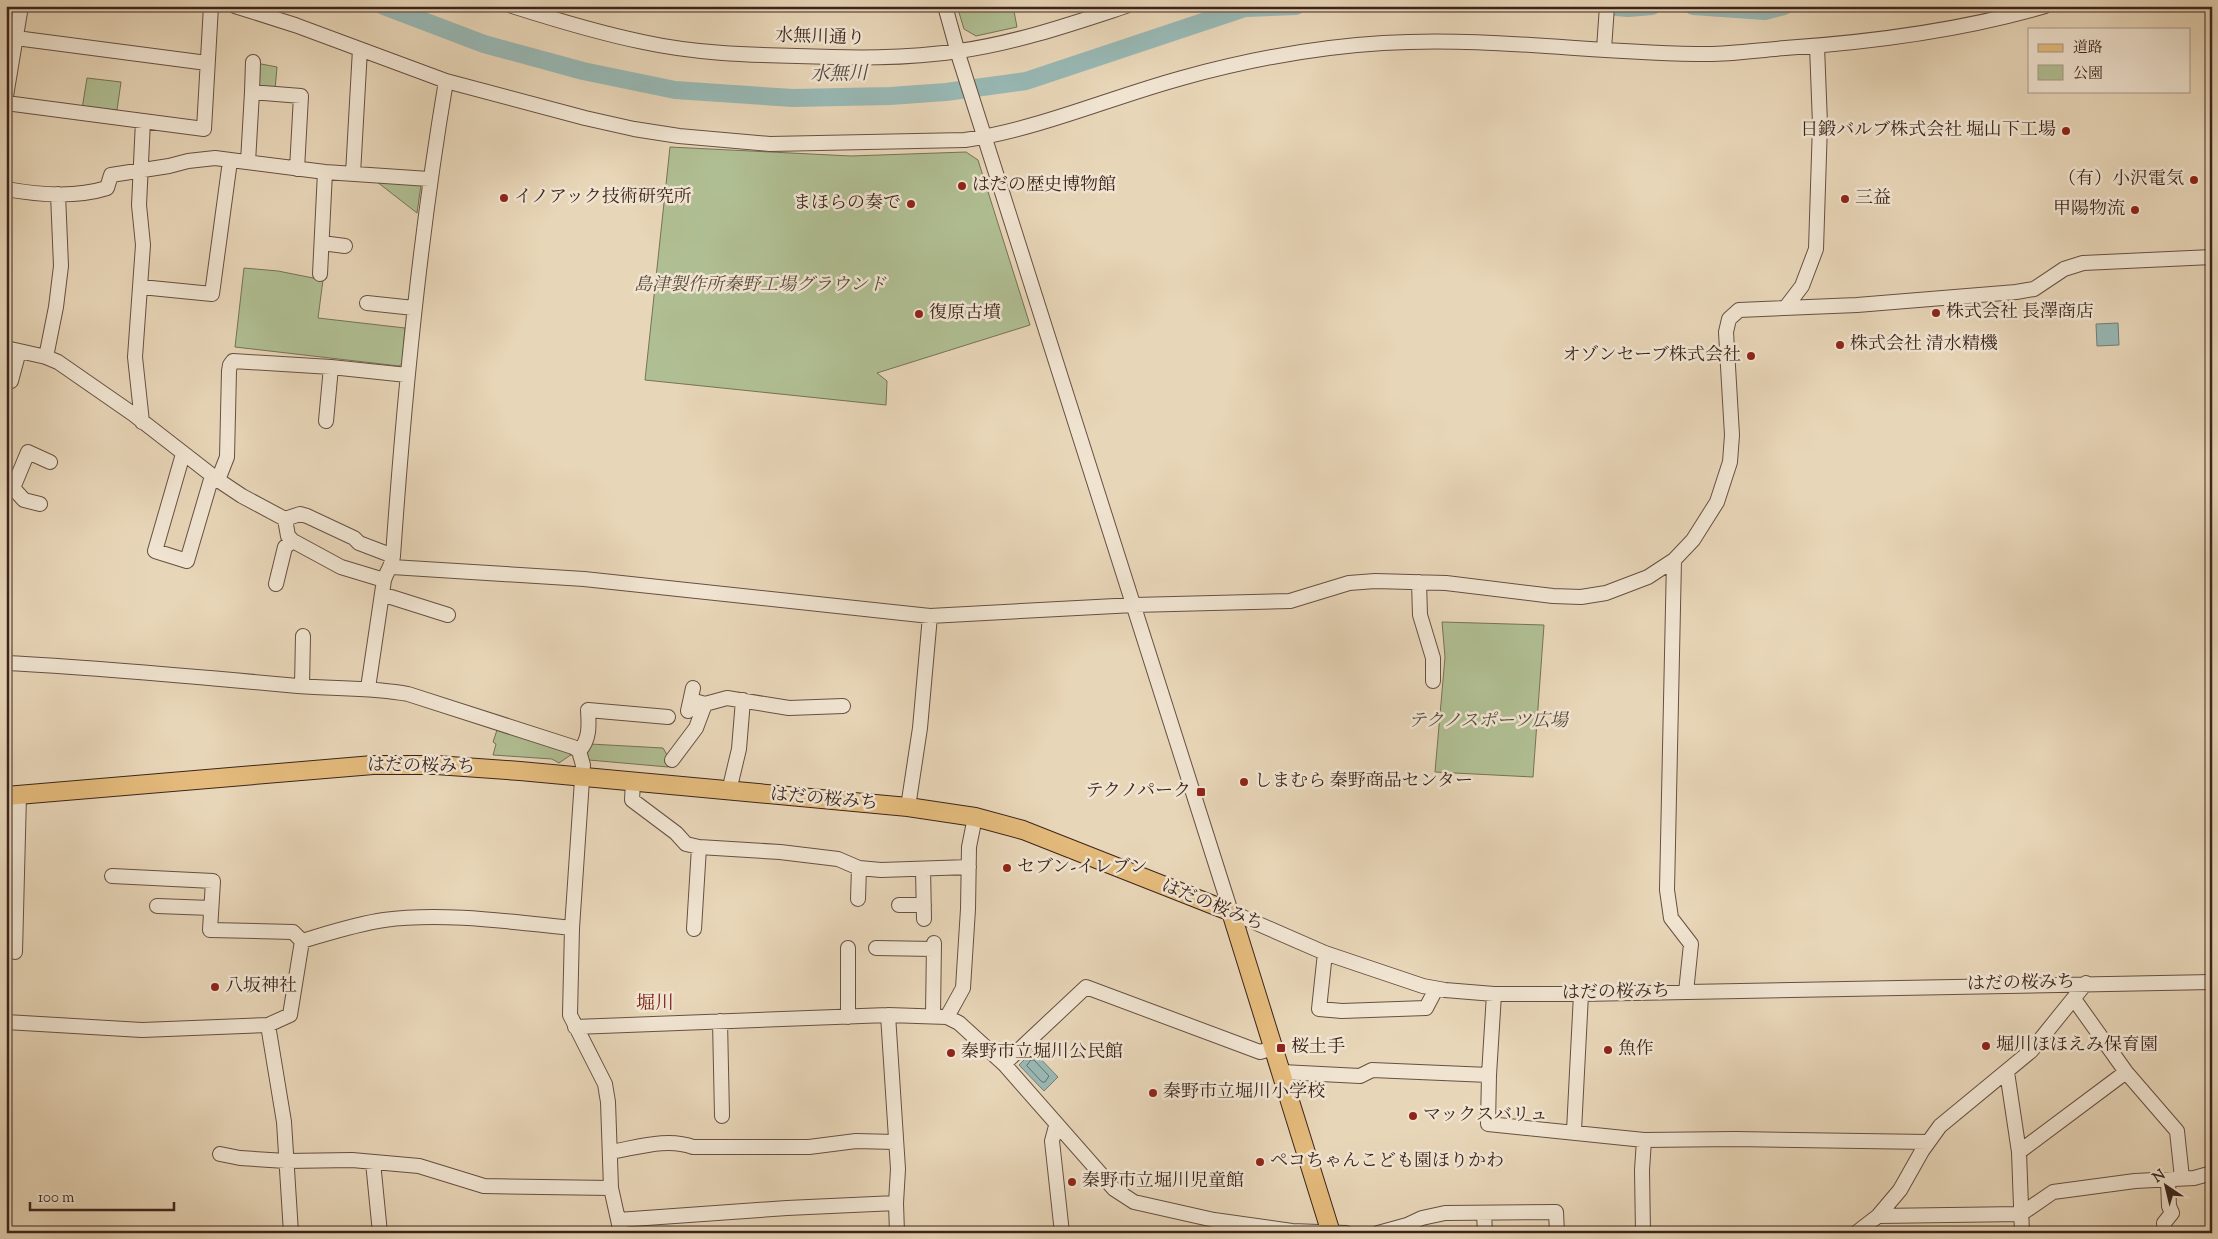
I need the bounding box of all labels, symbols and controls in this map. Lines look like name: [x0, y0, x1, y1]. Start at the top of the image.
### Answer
street label: 水無川通り: [775, 23, 865, 53]
legend: [2028, 28, 2190, 92]
text: 道路: [2073, 38, 2103, 59]
water label: 水無川: [810, 61, 870, 89]
text: 公園: [2073, 64, 2103, 85]
place label: 日鍛バルブ株式会社 堀山下工場: [1800, 118, 2056, 144]
marker: 日鍛バルブ株式会社 堀山下工場: [2060, 125, 2072, 137]
place label: （有）小沢電気: [2058, 167, 2184, 193]
place label: はだの歴史博物館: [972, 173, 1116, 199]
marker: （有）小沢電気: [2188, 174, 2200, 186]
marker: はだの歴史博物館: [956, 180, 968, 192]
place label: イノアック技術研究所: [514, 185, 692, 211]
place label: 三益: [1855, 186, 1891, 212]
place label: まほらの奏で: [793, 191, 901, 217]
marker: イノアック技術研究所: [498, 192, 510, 204]
marker: 三益: [1839, 193, 1851, 205]
place label: 甲陽物流: [2053, 197, 2125, 223]
marker: まほらの奏で: [905, 198, 917, 210]
marker: 甲陽物流: [2129, 204, 2141, 216]
park label: 島津製作所秦野工場グラウンド: [634, 273, 887, 299]
place label: 株式会社 長澤商店: [1946, 300, 2094, 326]
place label: 復原古墳: [929, 301, 1001, 327]
marker: 株式会社 長澤商店: [1930, 307, 1942, 319]
marker: 復原古墳: [913, 308, 925, 320]
place label: 株式会社 清水精機: [1850, 332, 1998, 358]
marker: 株式会社 清水精機: [1834, 339, 1846, 351]
place label: オゾンセーブ株式会社: [1563, 343, 1741, 369]
marker: オゾンセーブ株式会社: [1745, 350, 1757, 362]
park label: テクノスポーツ広場: [1408, 709, 1570, 735]
street label: はだの桜みち: [367, 753, 475, 781]
place label: しまむら 秦野商品センター: [1254, 769, 1473, 795]
marker: しまむら 秦野商品センター: [1238, 776, 1250, 788]
place label: テクノパーク: [1086, 779, 1191, 805]
street label: はだの桜みち: [769, 782, 879, 818]
marker: テクノパーク: [1195, 786, 1207, 798]
place label: セブン-イレブン: [1017, 855, 1148, 881]
marker: セブン-イレブン: [1001, 862, 1013, 874]
street label: はだの桜みち: [1157, 874, 1267, 938]
street label: はだの桜みち: [1967, 970, 2075, 998]
place label: 八坂神社: [225, 974, 297, 1000]
street label: はだの桜みち: [1562, 979, 1670, 1007]
marker: 八坂神社: [209, 981, 221, 993]
district label: 堀川: [636, 991, 674, 1018]
place label: 堀川ほほえみ保育園: [1996, 1033, 2158, 1059]
place label: 桜土手: [1291, 1035, 1345, 1061]
place label: 魚作: [1618, 1037, 1654, 1063]
place label: 秦野市立堀川公民館: [961, 1040, 1123, 1066]
marker: 堀川ほほえみ保育園: [1980, 1040, 1992, 1052]
marker: 桜土手: [1275, 1042, 1287, 1054]
marker: 魚作: [1602, 1044, 1614, 1056]
marker: 秦野市立堀川公民館: [945, 1047, 957, 1059]
place label: 秦野市立堀川小学校: [1163, 1080, 1325, 1106]
marker: 秦野市立堀川小学校: [1147, 1087, 1159, 1099]
place label: マックスバリュ: [1423, 1103, 1548, 1129]
marker: マックスバリュ: [1407, 1110, 1419, 1122]
place label: ペコちゃんこども園ほりかわ: [1270, 1149, 1504, 1175]
marker: ペコちゃんこども園ほりかわ: [1254, 1156, 1266, 1168]
north arrow: [2140, 1162, 2190, 1212]
text: N: [2149, 1166, 2170, 1188]
place label: 秦野市立堀川児童館: [1082, 1169, 1244, 1195]
marker: 秦野市立堀川児童館: [1066, 1176, 1078, 1188]
scale bar: [30, 1179, 174, 1211]
text: 100 m: [38, 1188, 75, 1209]

